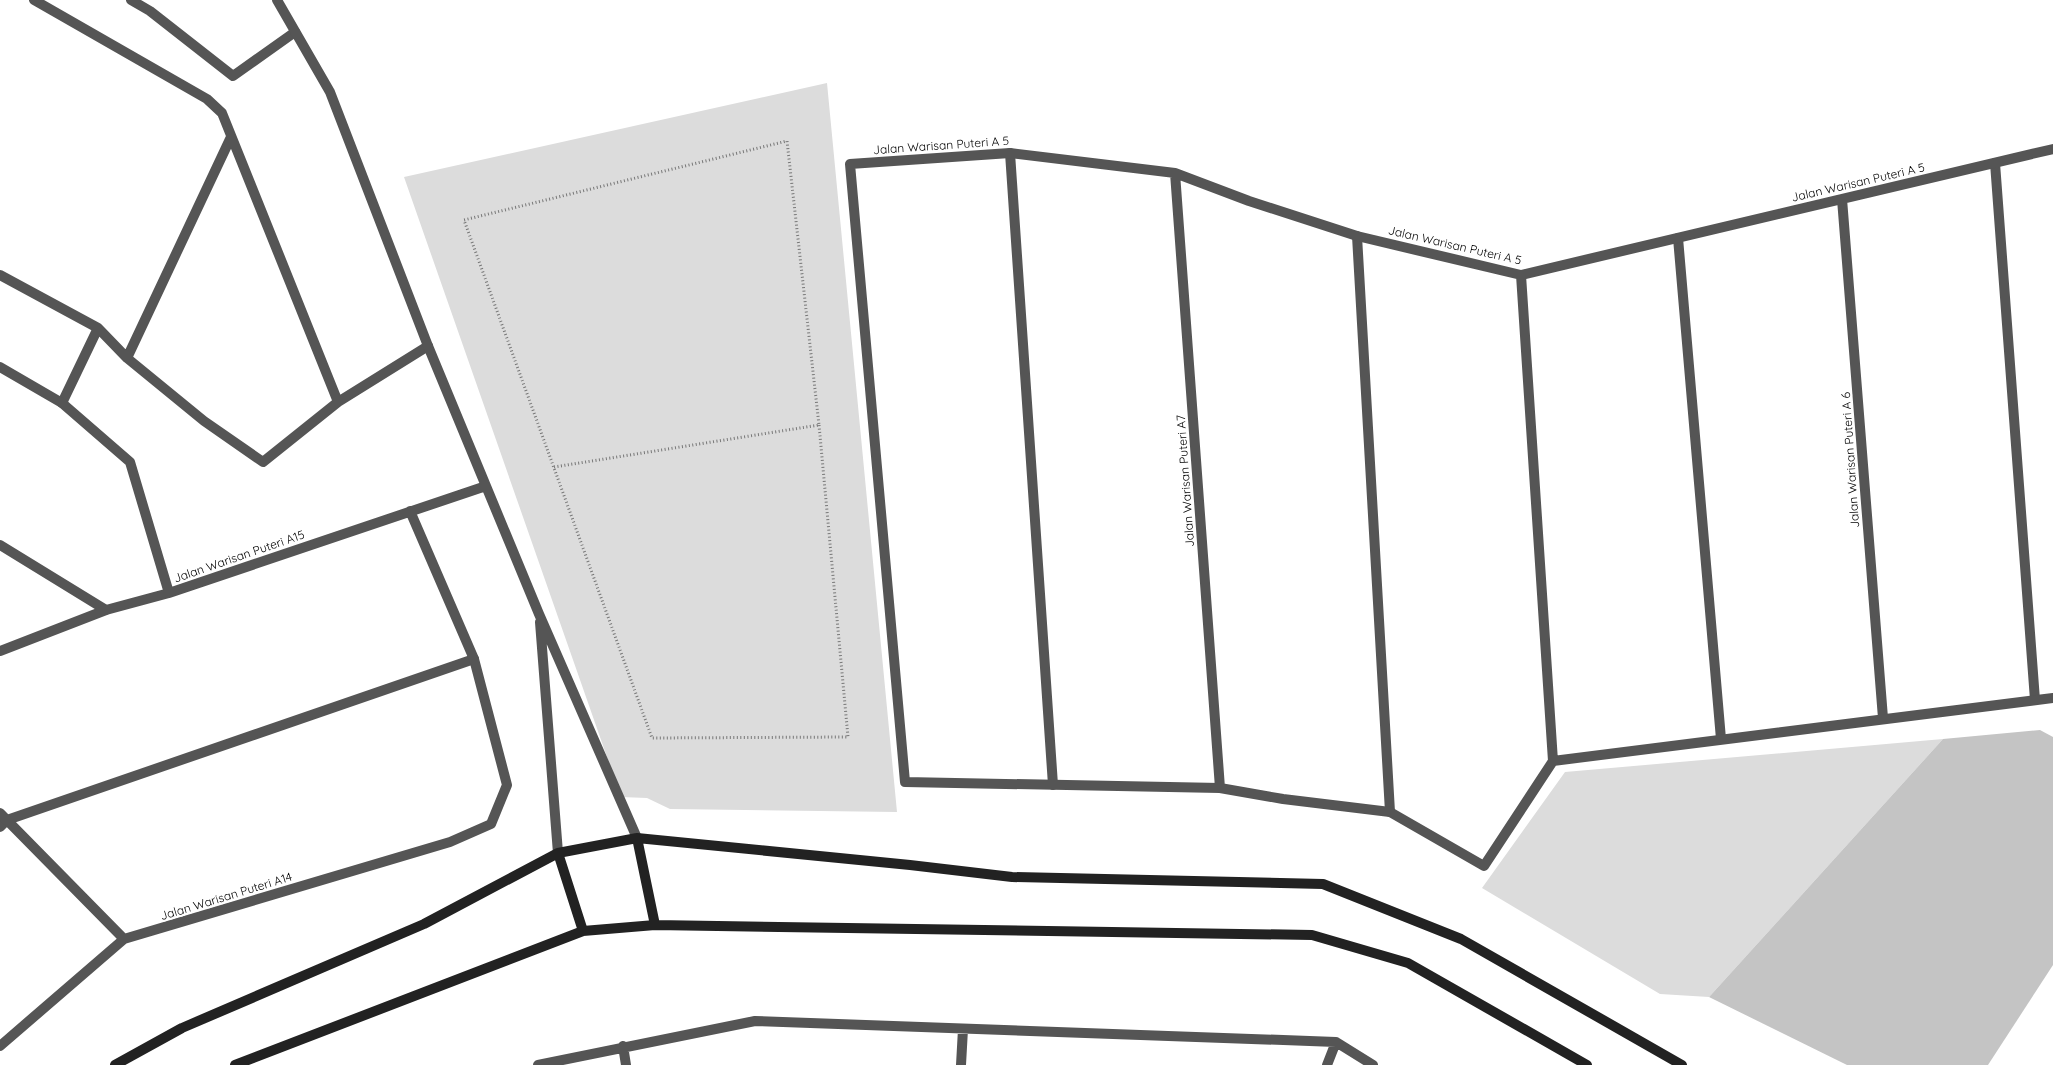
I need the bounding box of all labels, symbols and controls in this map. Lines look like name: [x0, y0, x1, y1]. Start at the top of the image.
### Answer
street label: Jalan Warisan Puteri A 5: [872, 133, 1010, 157]
street label: Jalan Warisan Puteri A 5: [1790, 159, 1926, 205]
street label: Jalan Warisan Puteri A 5: [1387, 222, 1523, 268]
street label: Jalan Warisan Puteri A 6: [1838, 391, 1862, 528]
street label: Jalan Warisan Puteri A7: [1173, 414, 1197, 548]
street label: Jalan Warisan Puteri A15: [172, 527, 306, 585]
street label: Jalan Warisan Puteri A14: [158, 869, 294, 923]

